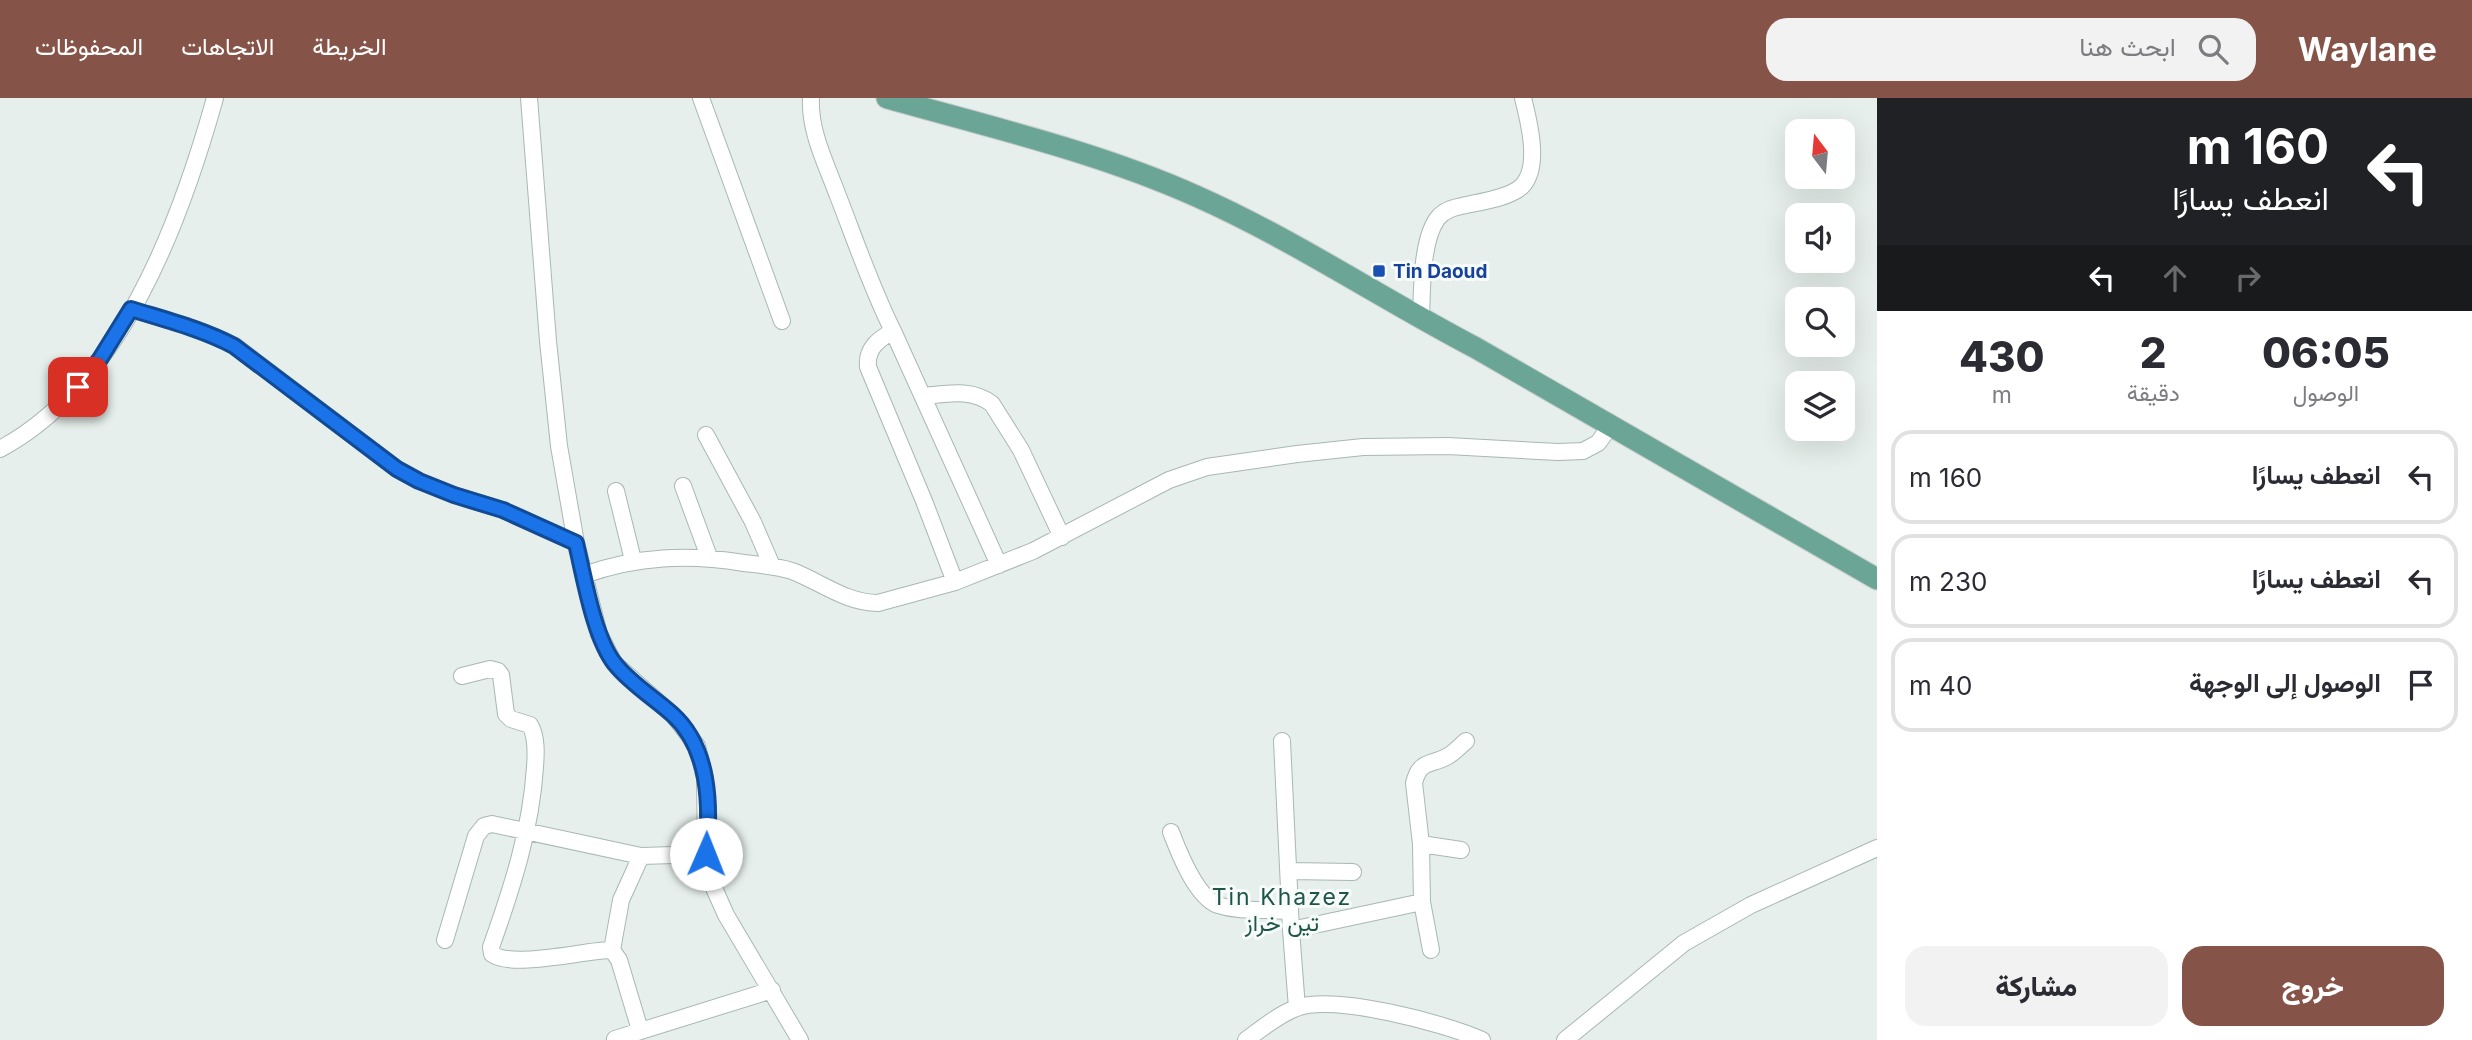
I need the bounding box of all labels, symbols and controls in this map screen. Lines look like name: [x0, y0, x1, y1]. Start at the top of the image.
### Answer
search box: [1766, 18, 2256, 81]
text: Waylane: [2298, 29, 2437, 69]
icon: search: [2194, 30, 2232, 68]
text: ابحث هنا: [2079, 31, 2176, 62]
text: المحفوظات: [35, 32, 143, 61]
text: الاتجاهات: [181, 32, 274, 61]
text: الخريطة: [312, 32, 387, 61]
text: 160 m: [2187, 117, 2329, 176]
north arrow: [1785, 119, 1855, 189]
map controls: [1785, 119, 1855, 441]
icon: left: [2353, 126, 2444, 217]
text: انعطف يسارًا: [2172, 179, 2329, 218]
button: sound: [1785, 203, 1855, 273]
icon: left: [2083, 259, 2121, 297]
icon: ahead: [2156, 259, 2194, 297]
icon: right: [2229, 259, 2267, 297]
place label: Tin Daoud: [1393, 260, 1487, 283]
marker: Tin Daoud: [1371, 263, 1387, 279]
button: search: [1785, 287, 1855, 357]
text: 2: [2140, 327, 2167, 378]
text: 06:05: [2262, 327, 2390, 378]
text: 430: [1959, 331, 2045, 382]
pin: [48, 357, 108, 417]
icon: arrive: [59, 368, 97, 406]
button: layers: [1785, 371, 1855, 441]
text: دقيقة: [2127, 379, 2180, 407]
text: الوصول: [2293, 379, 2359, 407]
text: m: [1992, 381, 2012, 409]
icon: left: [2402, 458, 2440, 496]
text: انعطف يسارًا: [2252, 459, 2381, 490]
text: 160 m: [1909, 462, 1982, 493]
icon: left: [2402, 562, 2440, 600]
text: انعطف يسارًا: [2252, 563, 2381, 594]
text: 230 m: [1909, 566, 1987, 597]
icon: arrive: [2402, 666, 2440, 704]
text: الوصول إلى الوجهة: [2189, 667, 2381, 698]
text: 40 m: [1909, 670, 1972, 701]
position arrow: [669, 817, 743, 891]
district label: Tin Khazez تين خراز: [1212, 883, 1352, 938]
button: مشاركة: [1905, 946, 2168, 1026]
button: خروج: [2182, 946, 2444, 1026]

